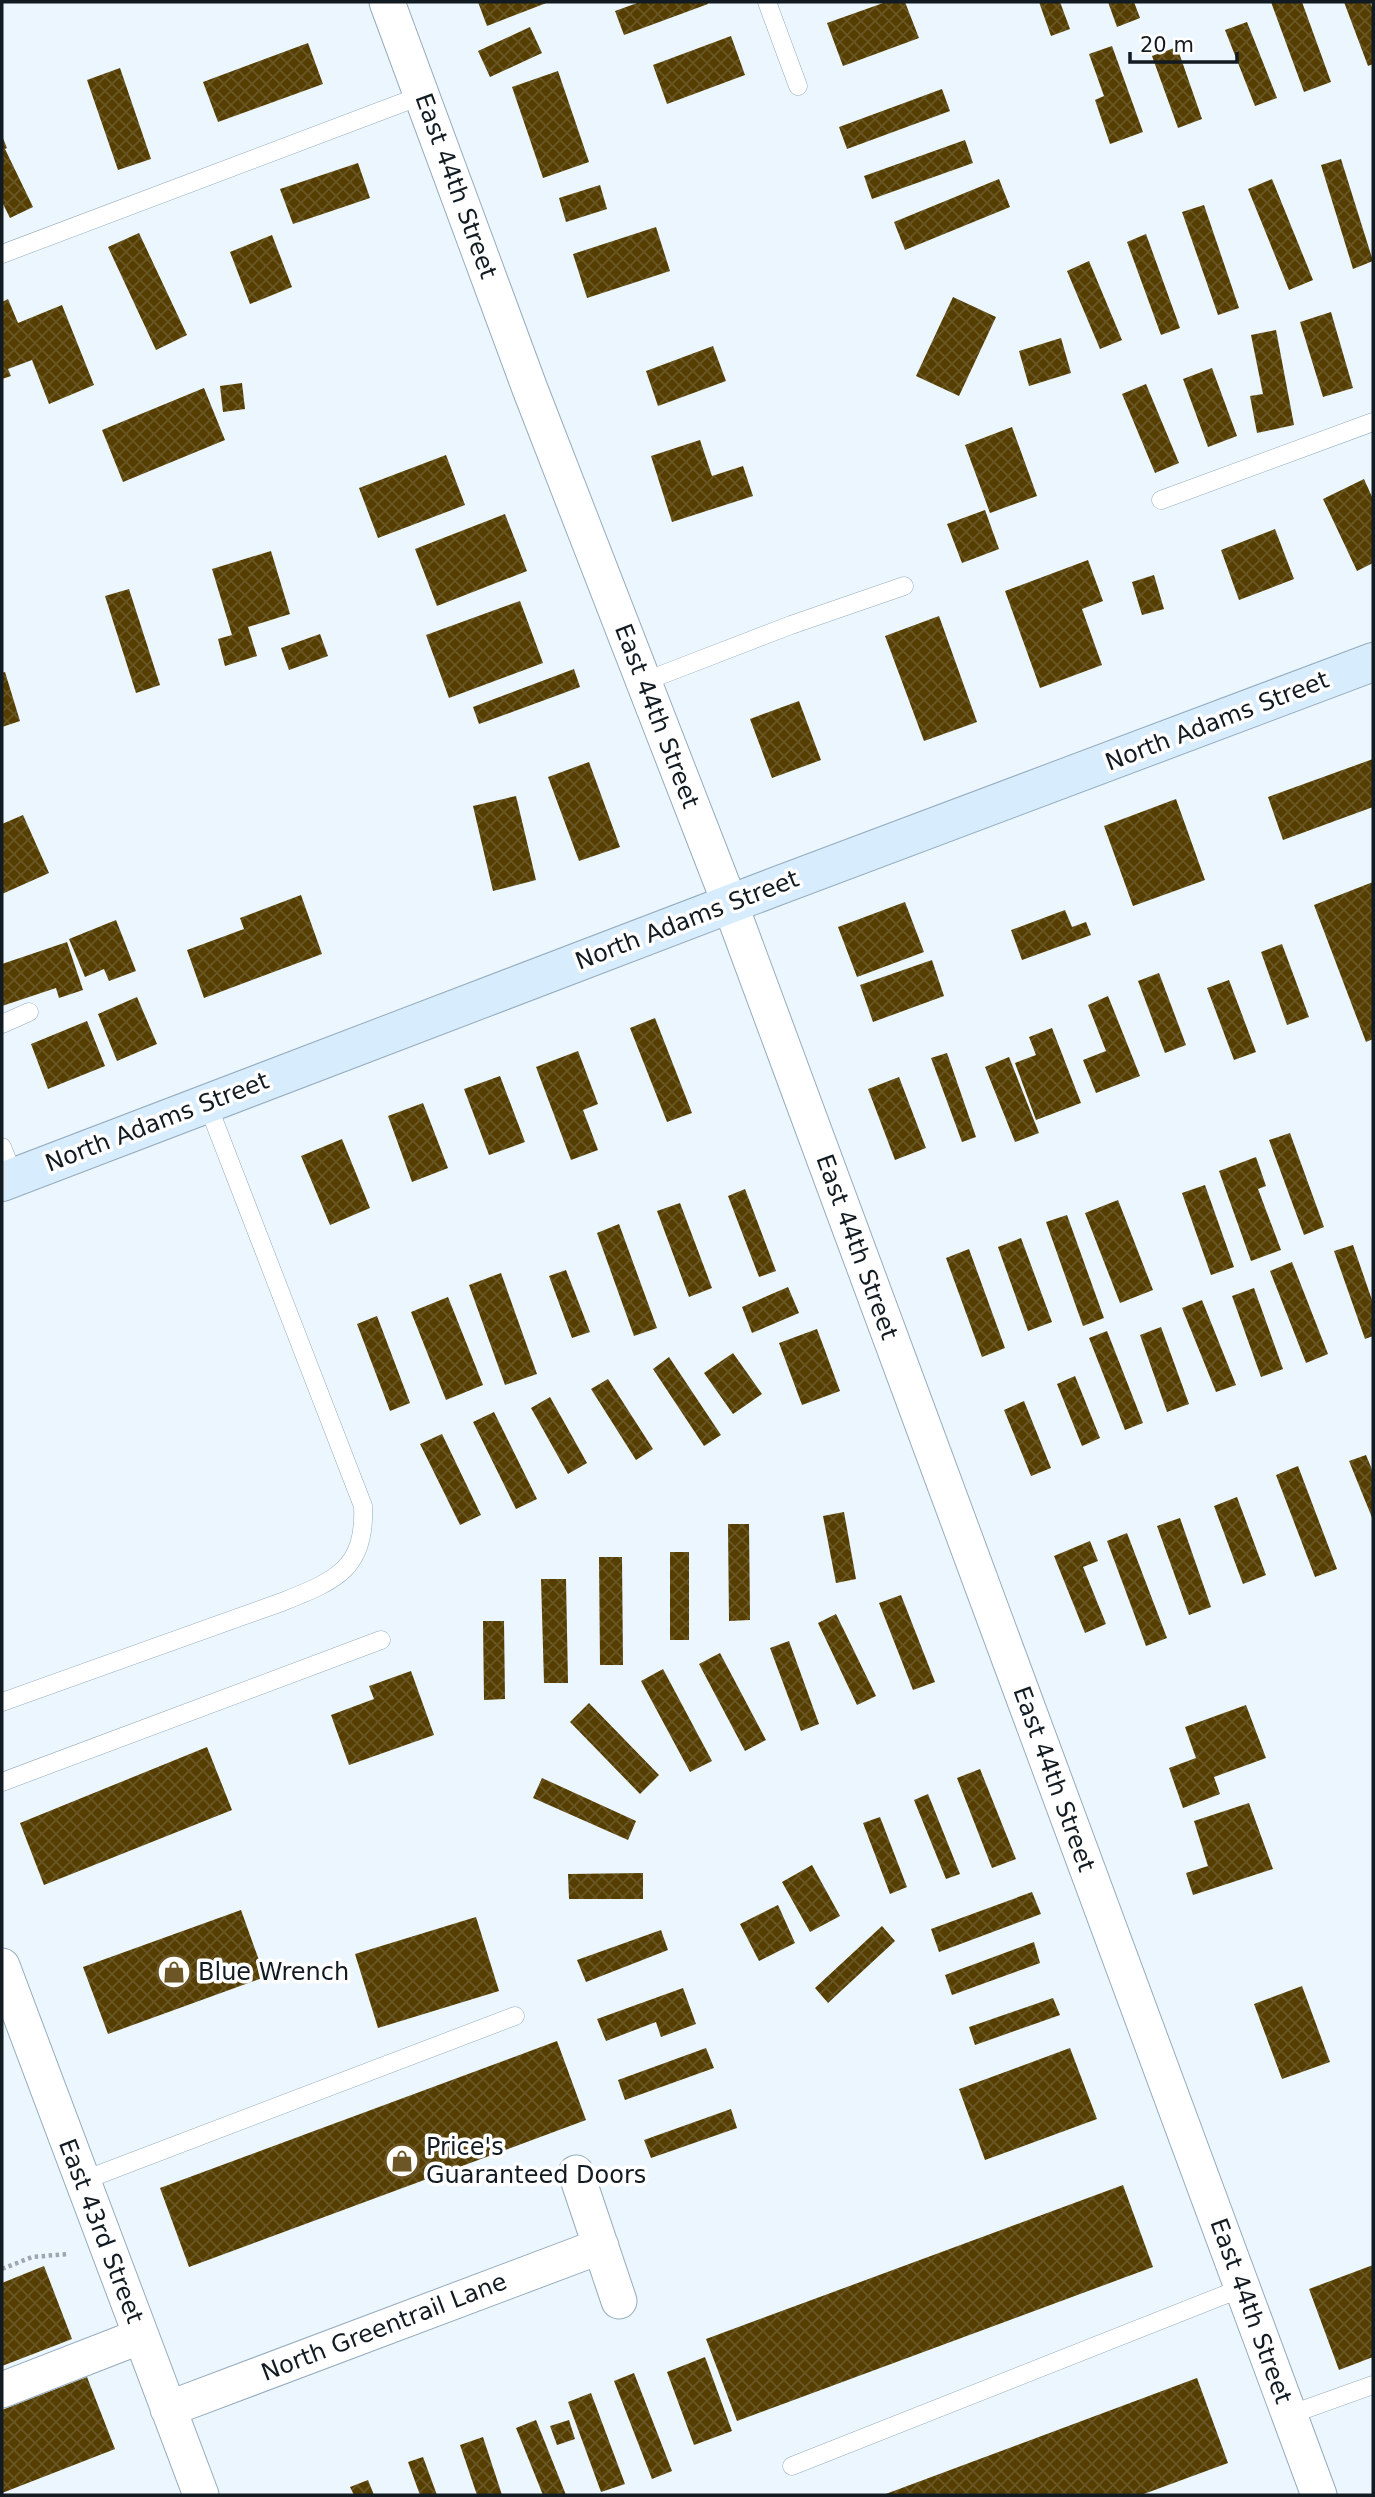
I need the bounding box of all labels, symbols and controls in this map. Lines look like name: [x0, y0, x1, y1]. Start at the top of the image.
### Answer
scale bar: [1130, 21, 1237, 65]
text: 20 m: [1140, 33, 1194, 57]
street label: East 44th Street: [409, 90, 503, 282]
street label: East 44th Street: [609, 620, 705, 812]
street label: North Adams Street: [1101, 665, 1333, 777]
street label: North Adams Street: [571, 864, 803, 976]
street label: North Adams Street: [41, 1066, 273, 1178]
street label: East 44th Street: [810, 1151, 904, 1343]
street label: East 44th Street: [1007, 1683, 1101, 1875]
shop icon: Blue Wrench: [155, 1953, 193, 1991]
place label: Blue Wrench: [198, 1958, 349, 1986]
place label: Price's Guaranteed Doors: [426, 2133, 646, 2189]
street label: East 43rd Street: [53, 2135, 149, 2327]
shop icon: Price's Guaranteed Doors: [383, 2142, 421, 2180]
street label: East 44th Street: [1204, 2215, 1298, 2407]
street label: North Greentrail Lane: [257, 2267, 511, 2387]

